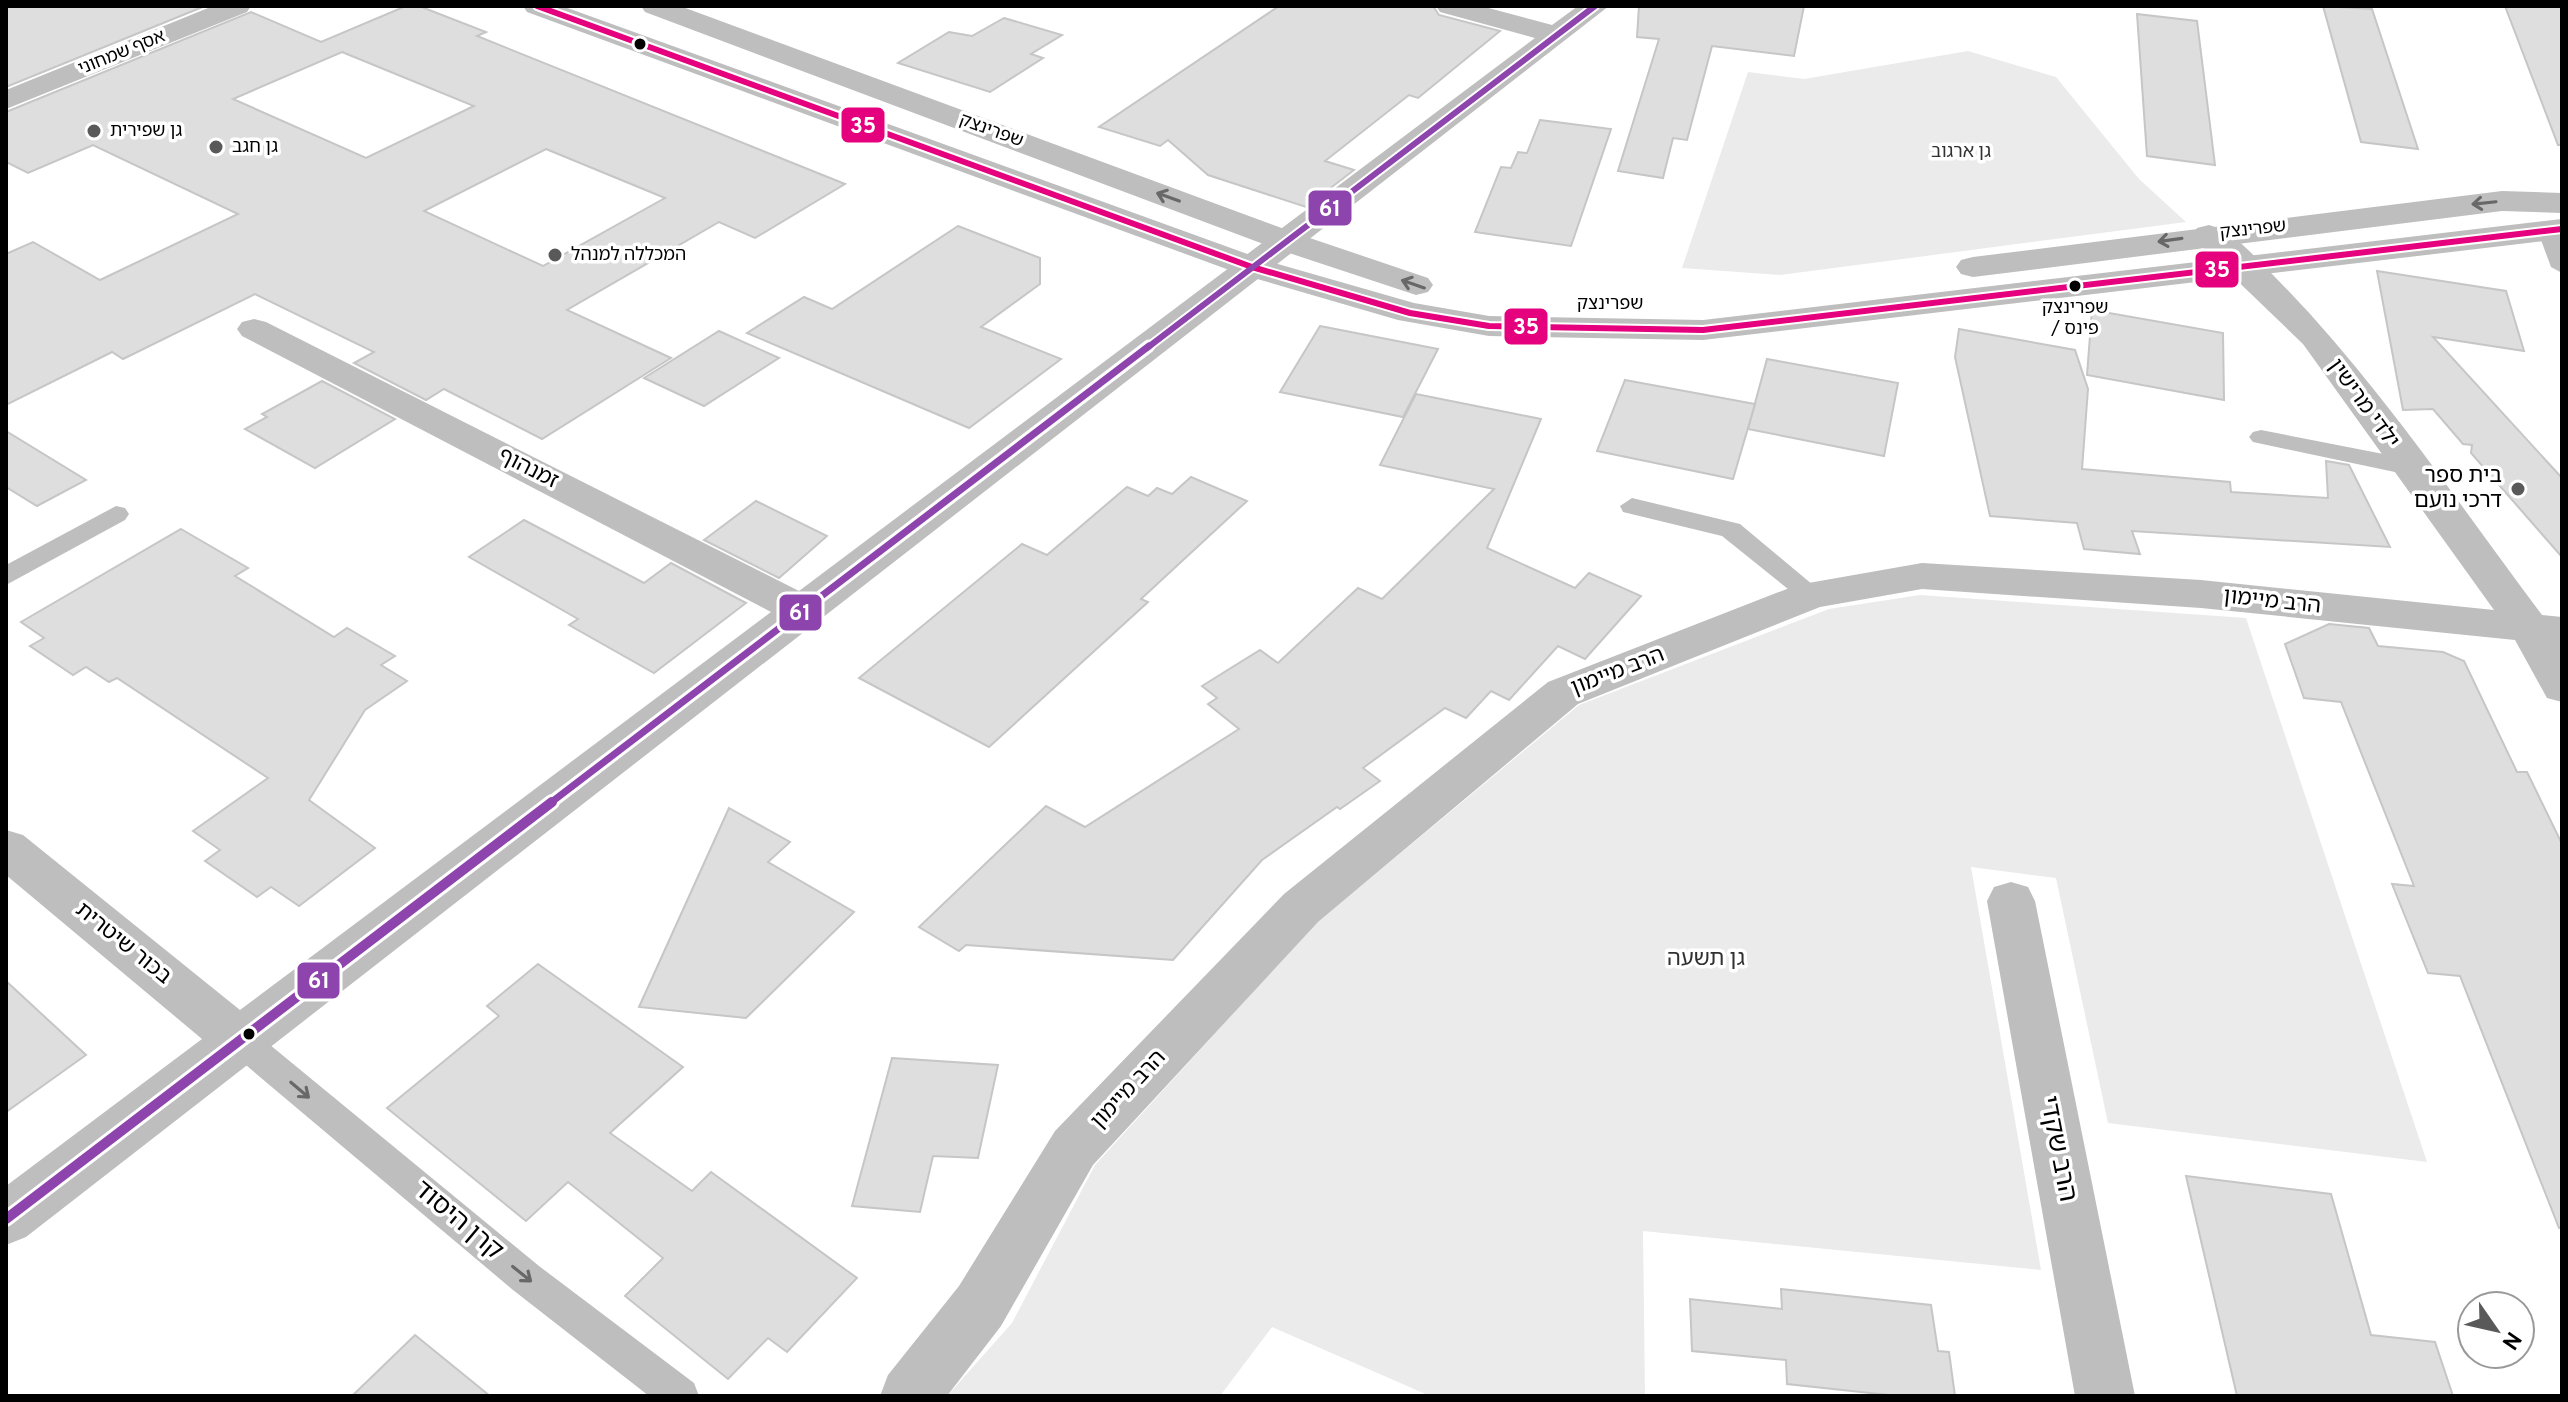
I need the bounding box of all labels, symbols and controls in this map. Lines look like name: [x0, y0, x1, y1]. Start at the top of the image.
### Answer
street label: אסף שמחוני: [75, 25, 169, 81]
unlabelled marker: [632, 36, 648, 52]
line badge: 35: [840, 106, 886, 144]
street label: שפרינצק: [956, 109, 1026, 153]
text: 35: [850, 114, 876, 141]
place label: גן שפירית: [110, 120, 183, 143]
marker: גן שפירית: [85, 122, 103, 140]
place label: גן חגב: [232, 136, 278, 159]
marker: גן חגב: [207, 138, 225, 156]
park label: גן ארגוב: [1931, 141, 1991, 164]
one-way arrow: [1156, 189, 1181, 203]
line badge: 61: [1307, 189, 1353, 227]
one-way arrow: [2471, 196, 2498, 211]
text: 61: [1319, 197, 1341, 224]
street label: שפרינצק: [2219, 215, 2287, 245]
one-way arrow: [2158, 233, 2183, 248]
place label: המכללה למנהל: [571, 244, 686, 267]
marker: המכללה למנהל: [546, 246, 564, 264]
line badge: 35: [2194, 250, 2240, 289]
text: 35: [2204, 258, 2230, 285]
one-way arrow: [1401, 276, 1426, 291]
marker: שפרינצק / פינס: [2067, 278, 2083, 294]
street label: שפרינצק: [1577, 293, 1643, 316]
place label: שפרינצק / פינס: [2042, 297, 2108, 341]
line badge: 35: [1503, 307, 1549, 346]
text: 35: [1513, 315, 1539, 342]
street label: ילדי מרישין: [2322, 354, 2404, 454]
street label: זמנהוף: [493, 442, 563, 496]
place label: בית ספר דרכי נועם: [2414, 463, 2502, 515]
marker: בית ספר דרכי נועם: [2509, 480, 2527, 498]
street label: הרב מיימון: [2222, 583, 2322, 621]
line badge: 61: [778, 593, 823, 632]
text: 61: [789, 601, 811, 628]
street label: הרב מיימון: [1567, 642, 1669, 702]
street label: בכור שיטרית: [70, 897, 176, 991]
park label: גן תשעה: [1667, 946, 1745, 973]
line badge: 61: [296, 961, 341, 1000]
text: 61: [308, 969, 330, 996]
unlabelled marker: [241, 1026, 257, 1042]
street label: הרב מיימון: [1086, 1045, 1172, 1135]
one-way arrow: [289, 1081, 310, 1099]
street label: הרב שקדי: [2031, 1093, 2083, 1205]
street label: קרן היסוד: [406, 1174, 510, 1268]
one-way arrow: [511, 1265, 532, 1283]
north arrow: [2456, 1290, 2536, 1370]
text: N: [2495, 1326, 2526, 1354]

